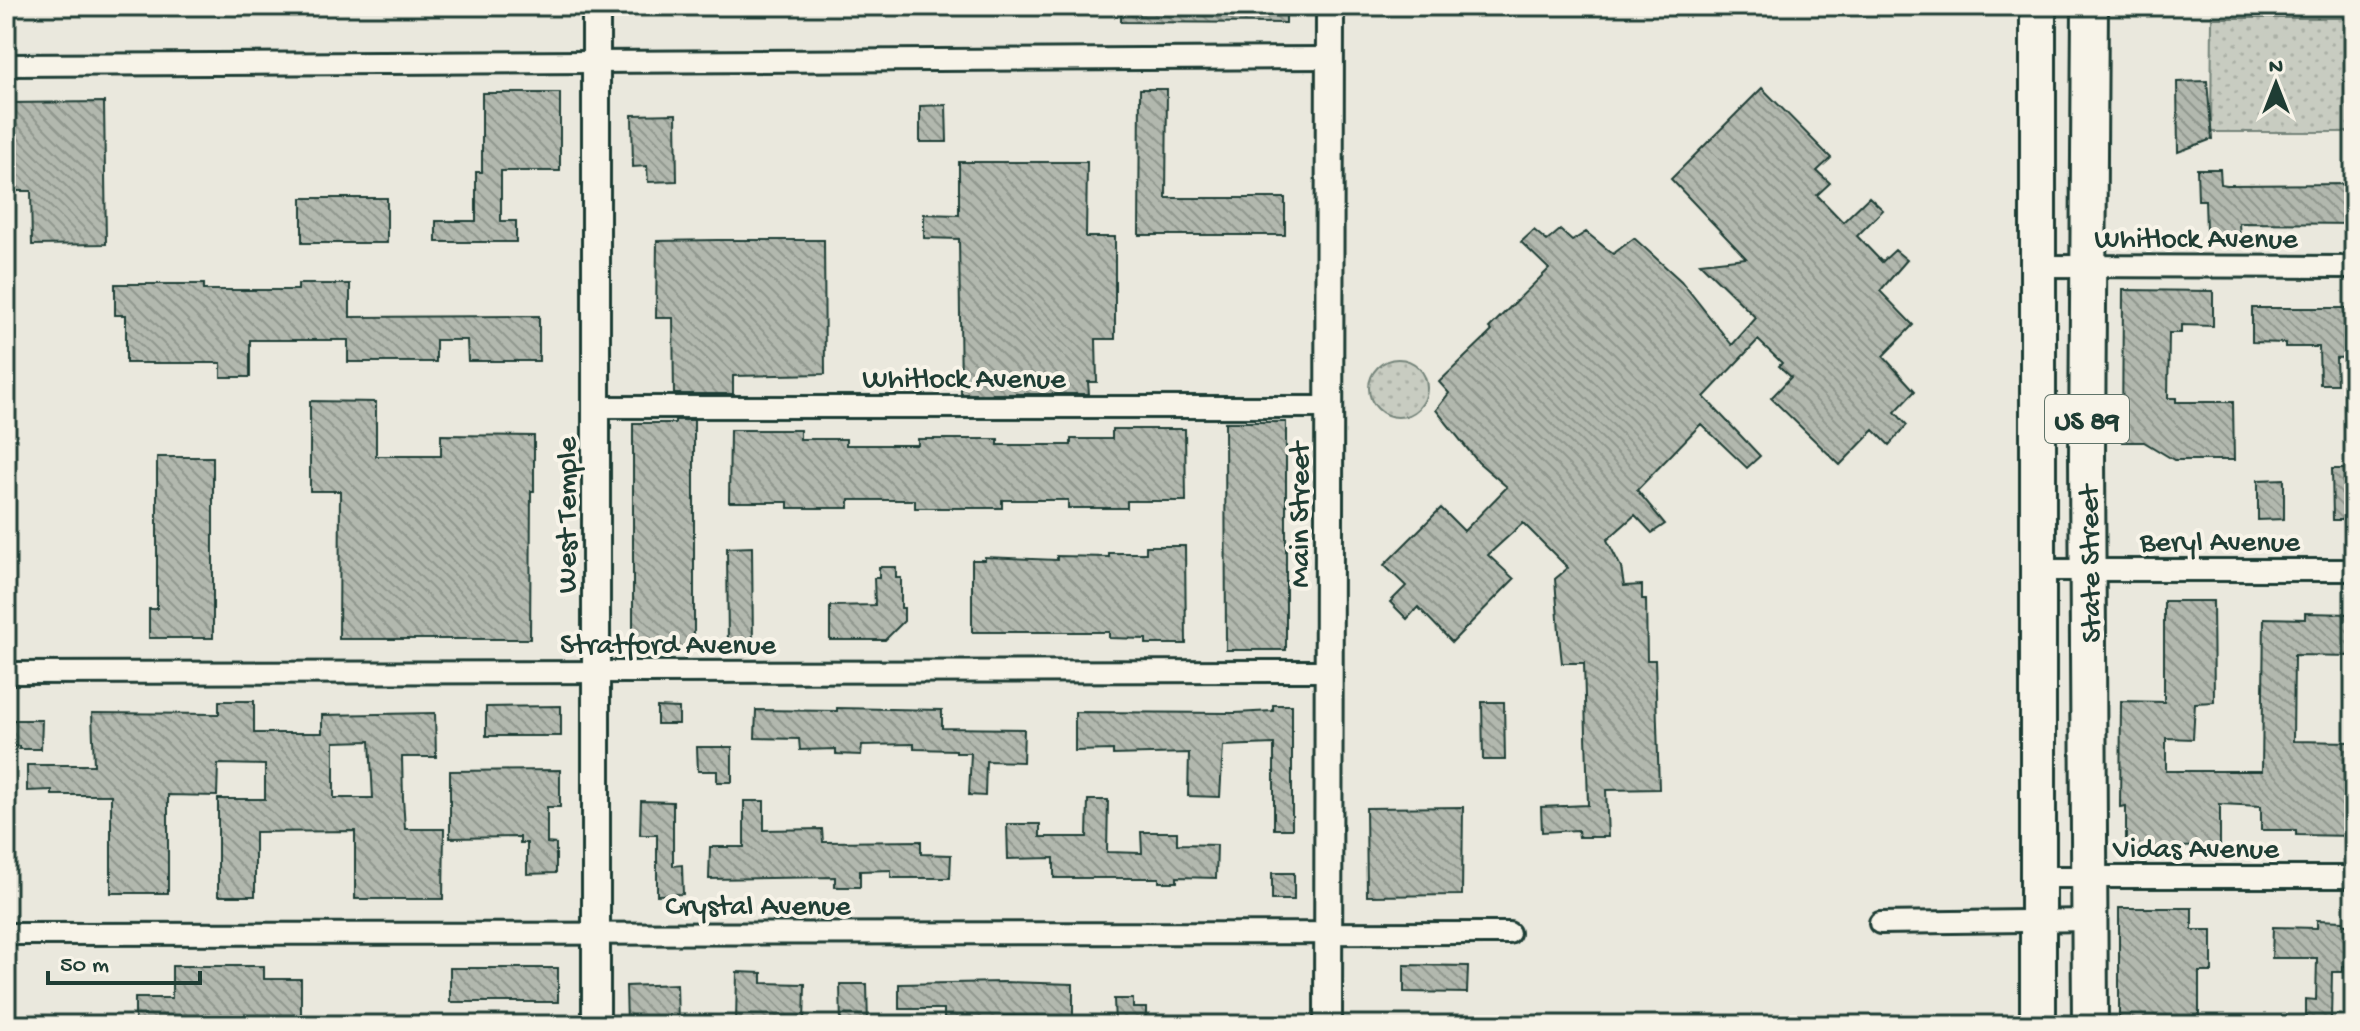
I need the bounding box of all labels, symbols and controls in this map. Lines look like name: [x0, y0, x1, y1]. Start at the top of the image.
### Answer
north arrow: [2236, 44, 2316, 124]
text: N: [2269, 55, 2283, 81]
street label: Whitlock Avenue: [2094, 224, 2298, 259]
street label: Whitlock Avenue: [862, 364, 1066, 399]
road number: US 89: [2045, 395, 2129, 443]
street label: West Temple: [552, 436, 587, 593]
street label: Main Street: [1285, 440, 1320, 588]
street label: State Street: [2074, 482, 2111, 643]
street label: Beryl Avenue: [2139, 527, 2301, 562]
street label: Stratford Avenue: [560, 630, 776, 665]
street label: Vidas Avenue: [2112, 834, 2279, 869]
street label: Crystal Avenue: [665, 891, 851, 926]
scale bar: [48, 935, 200, 985]
text: 50 m: [60, 952, 109, 981]

